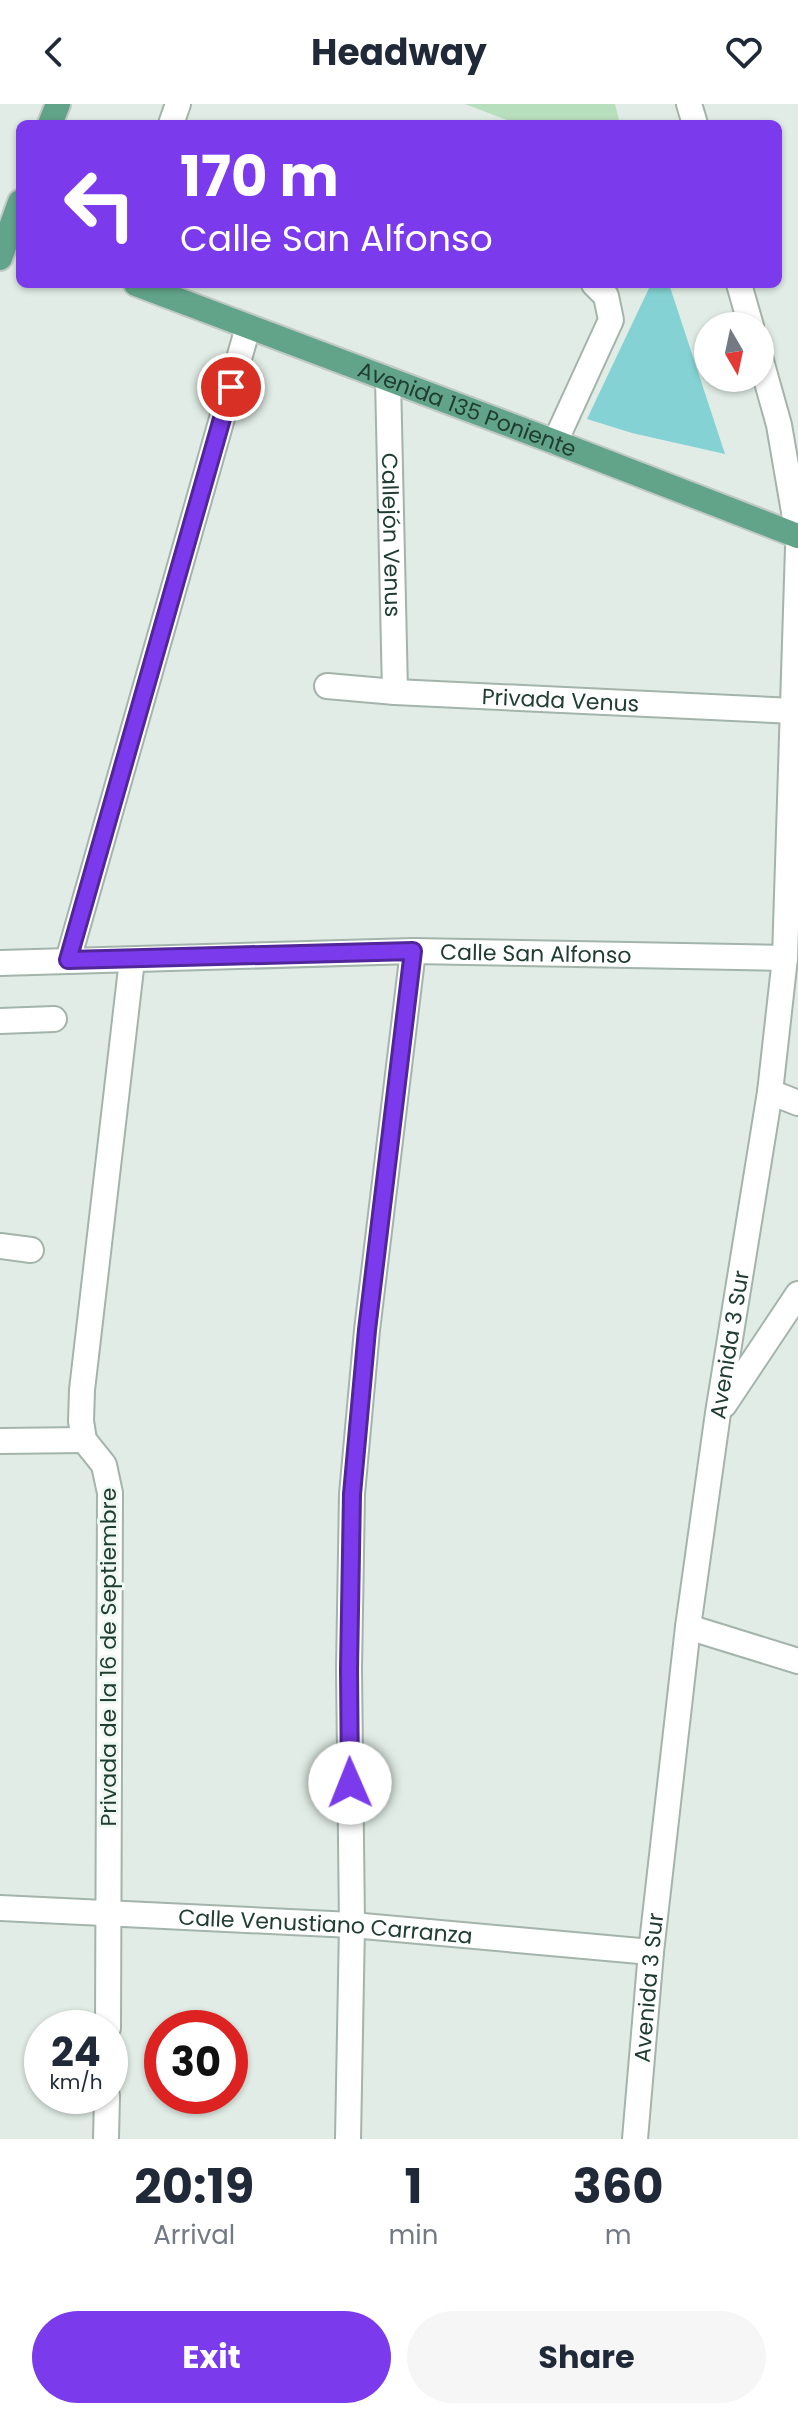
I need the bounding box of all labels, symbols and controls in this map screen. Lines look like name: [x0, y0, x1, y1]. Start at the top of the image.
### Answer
text: Headway: [311, 27, 487, 78]
icon: back: [32, 30, 76, 74]
icon: heart: [722, 30, 766, 74]
text: 170 m: [180, 137, 339, 216]
icon: left: [48, 152, 152, 256]
text: Calle San Alfonso: [180, 213, 493, 264]
north arrow: [694, 312, 774, 392]
map controls: [694, 312, 774, 392]
pin: [197, 353, 265, 421]
street label: Avenida 135 Poniente: [353, 354, 581, 465]
icon: arrive: [209, 365, 253, 409]
street label: Callejón Venus: [374, 453, 408, 617]
street label: Privada Venus: [481, 681, 640, 720]
street label: Calle San Alfonso: [440, 937, 632, 971]
street label: Avenida 3 Sur: [702, 1268, 757, 1421]
street label: Privada de la 16 de Septiembre: [93, 1488, 124, 1826]
position arrow: [308, 1741, 392, 1825]
street label: Calle Venustiano Carranza: [178, 1902, 474, 1952]
street label: Avenida 3 Sur: [627, 1911, 671, 2064]
speed limit sign: 30: [144, 2010, 248, 2114]
text: 24: [51, 2024, 101, 2080]
text: km/h: [49, 2068, 103, 2096]
text: 20:19: [134, 2153, 254, 2220]
text: 1: [404, 2153, 423, 2220]
text: 360: [573, 2153, 664, 2220]
text: Arrival: [153, 2217, 235, 2253]
text: min: [389, 2217, 438, 2253]
text: m: [605, 2217, 632, 2253]
button: Exit: [32, 2311, 391, 2403]
button: Share: [407, 2311, 766, 2403]

